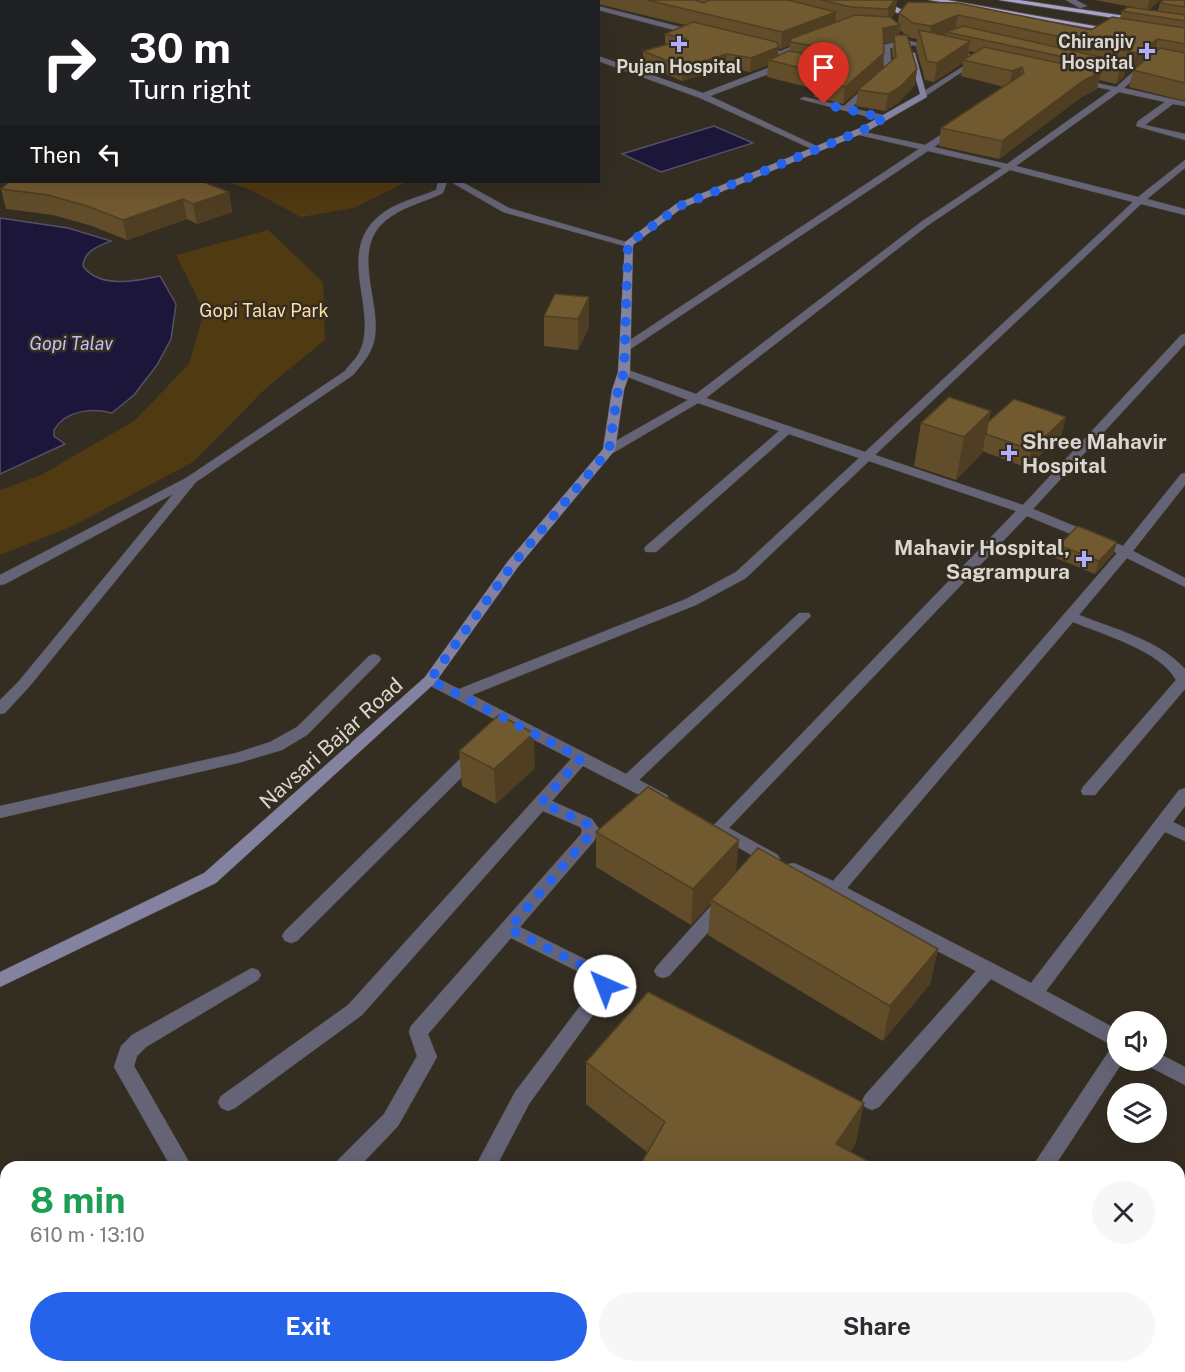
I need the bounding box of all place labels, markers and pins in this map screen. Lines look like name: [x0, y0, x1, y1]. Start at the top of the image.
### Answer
place label: Chiranjiv Hospital: [1058, 31, 1135, 73]
marker: Pujan Hospital: [670, 35, 688, 53]
pin: [798, 42, 849, 104]
marker: Chiranjiv Hospital: [1138, 42, 1156, 60]
place label: Pujan Hospital: [616, 56, 742, 77]
place label: Shree Mahavir Hospital: [1022, 429, 1167, 478]
marker: Shree Mahavir Hospital: [1000, 444, 1018, 462]
place label: Mahavir Hospital, Sagrampura: [894, 535, 1070, 584]
marker: Mahavir Hospital, Sagrampura: [1075, 550, 1093, 568]

